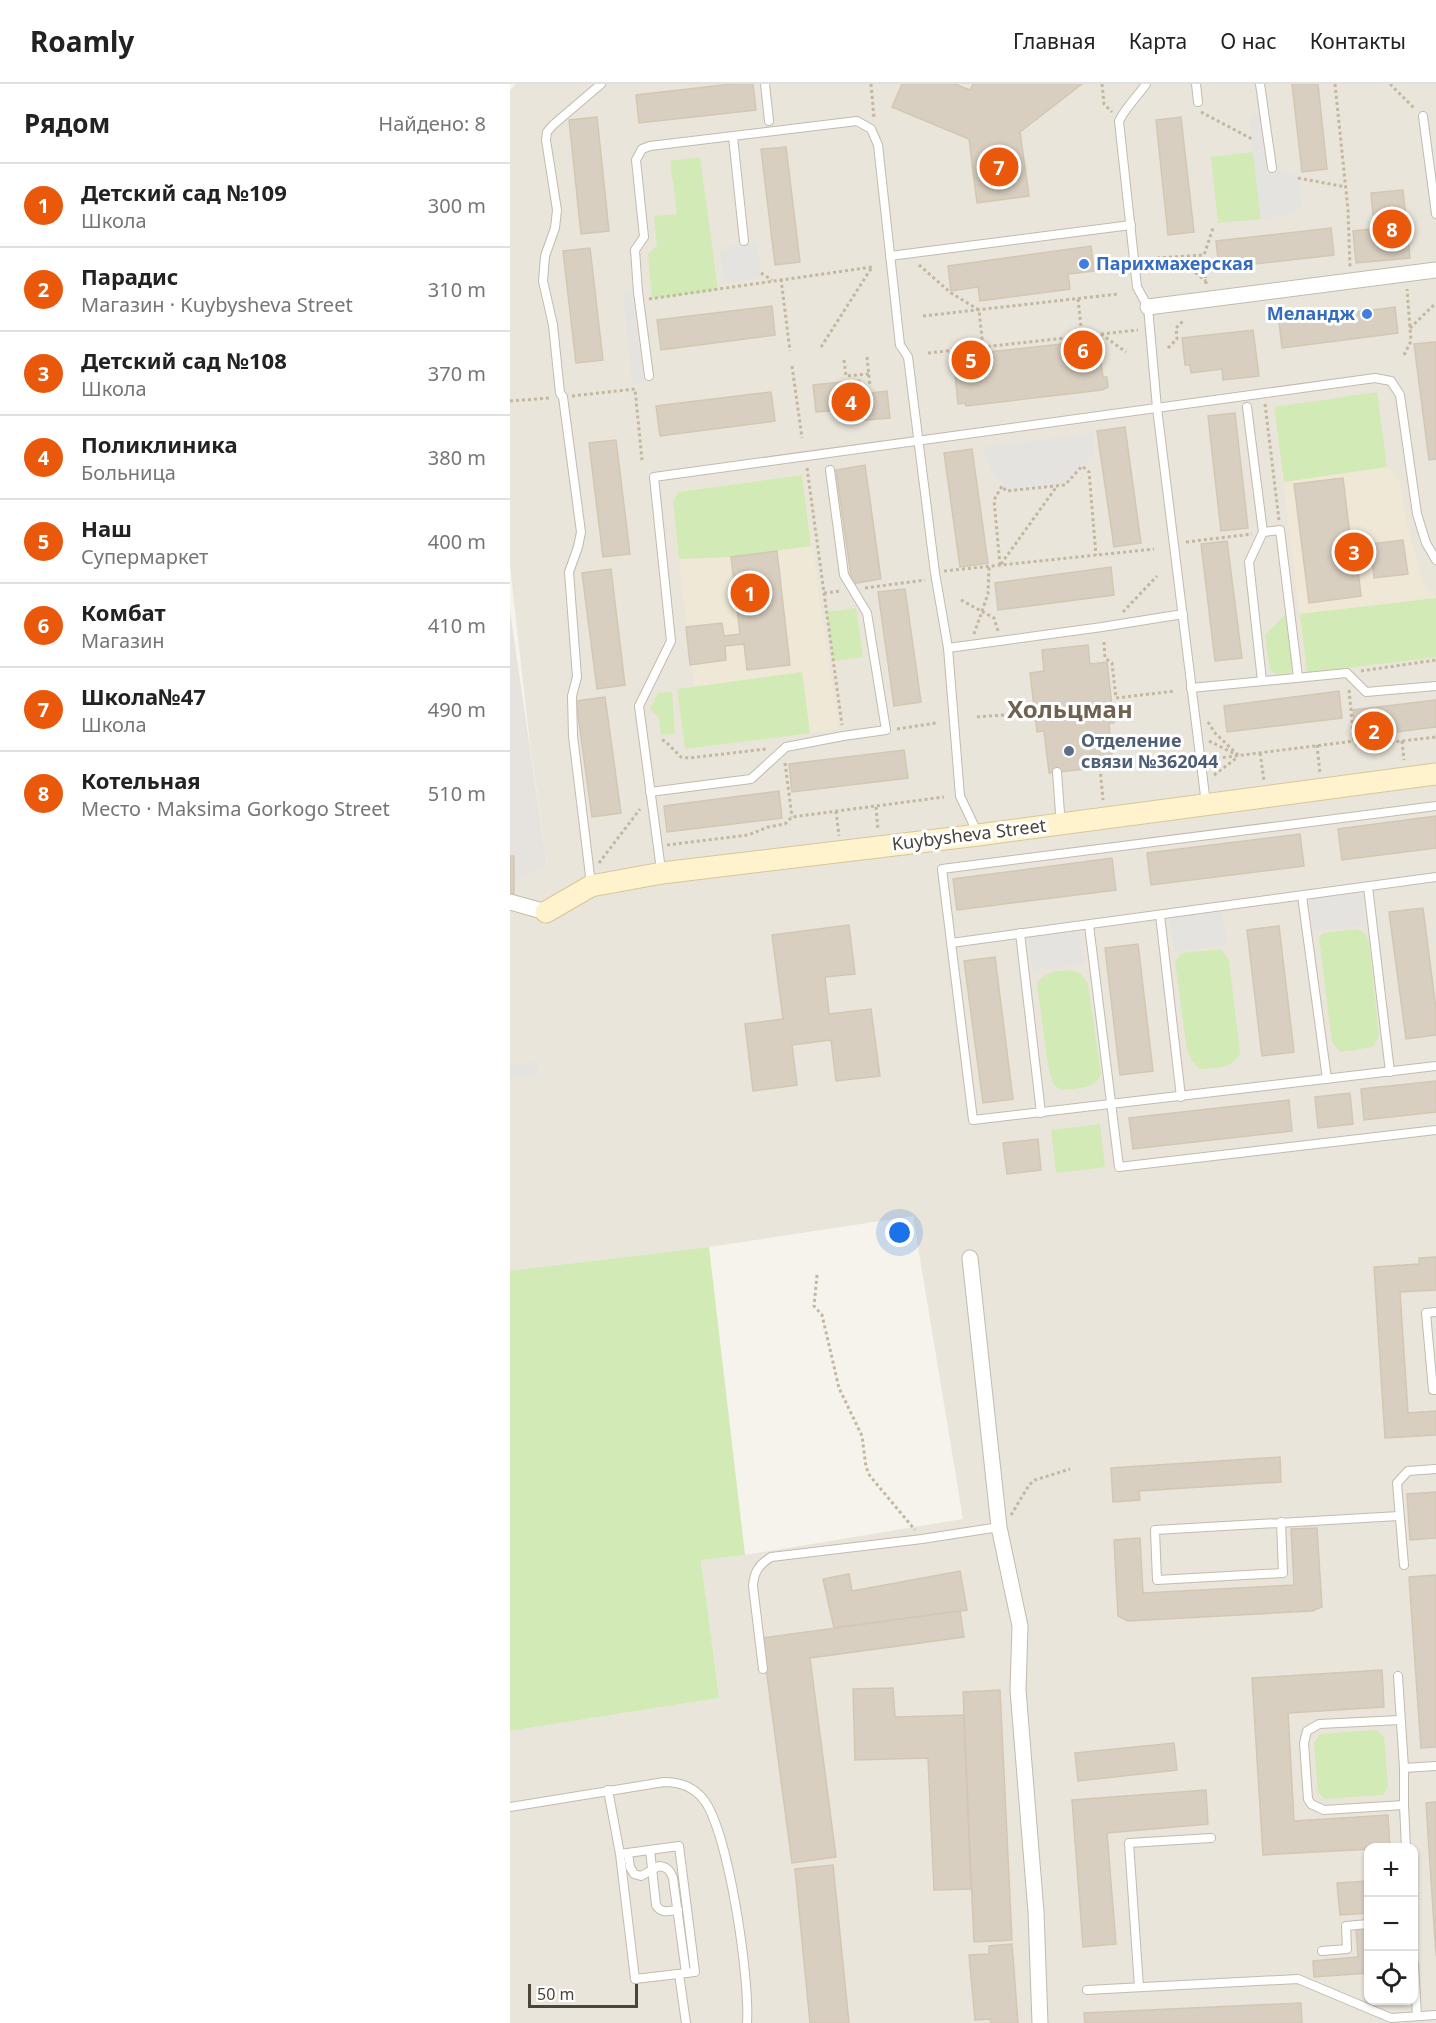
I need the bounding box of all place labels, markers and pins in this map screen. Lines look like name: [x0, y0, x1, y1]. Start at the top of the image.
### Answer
pin: 7: [980, 144, 1018, 190]
pin: 8: [1372, 206, 1412, 252]
place label: Парихмахерская: [1096, 251, 1254, 275]
marker: Парихмахерская: [1077, 257, 1091, 271]
place label: Меландж: [1267, 301, 1355, 325]
marker: Меландж: [1360, 307, 1374, 321]
pin: 6: [1064, 328, 1102, 372]
pin: 5: [952, 338, 990, 382]
pin: 4: [832, 380, 870, 424]
pin: 3: [1334, 530, 1374, 574]
pin: 1: [730, 570, 770, 616]
pin: 2: [1354, 708, 1394, 754]
place label: Отделение связи №362044: [1081, 728, 1218, 773]
marker: Отделение связи №362044: [1062, 744, 1076, 758]

